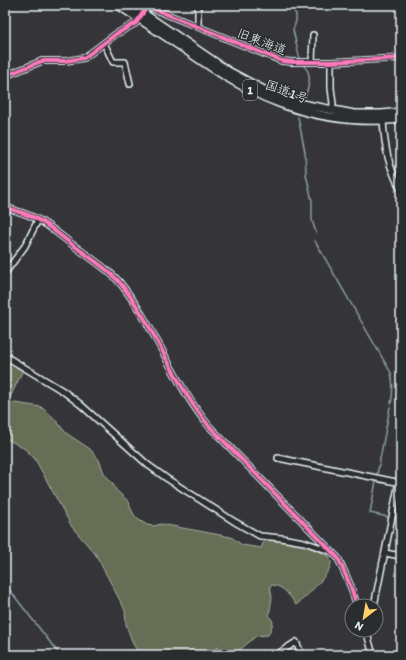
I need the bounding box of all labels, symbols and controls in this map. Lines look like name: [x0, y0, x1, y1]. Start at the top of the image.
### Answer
street label: 旧東海道: [235, 25, 289, 58]
street label: 国道1号: [263, 77, 311, 106]
road number: 1: [243, 80, 257, 100]
north arrow: [344, 598, 384, 638]
text: N: [353, 619, 366, 634]

